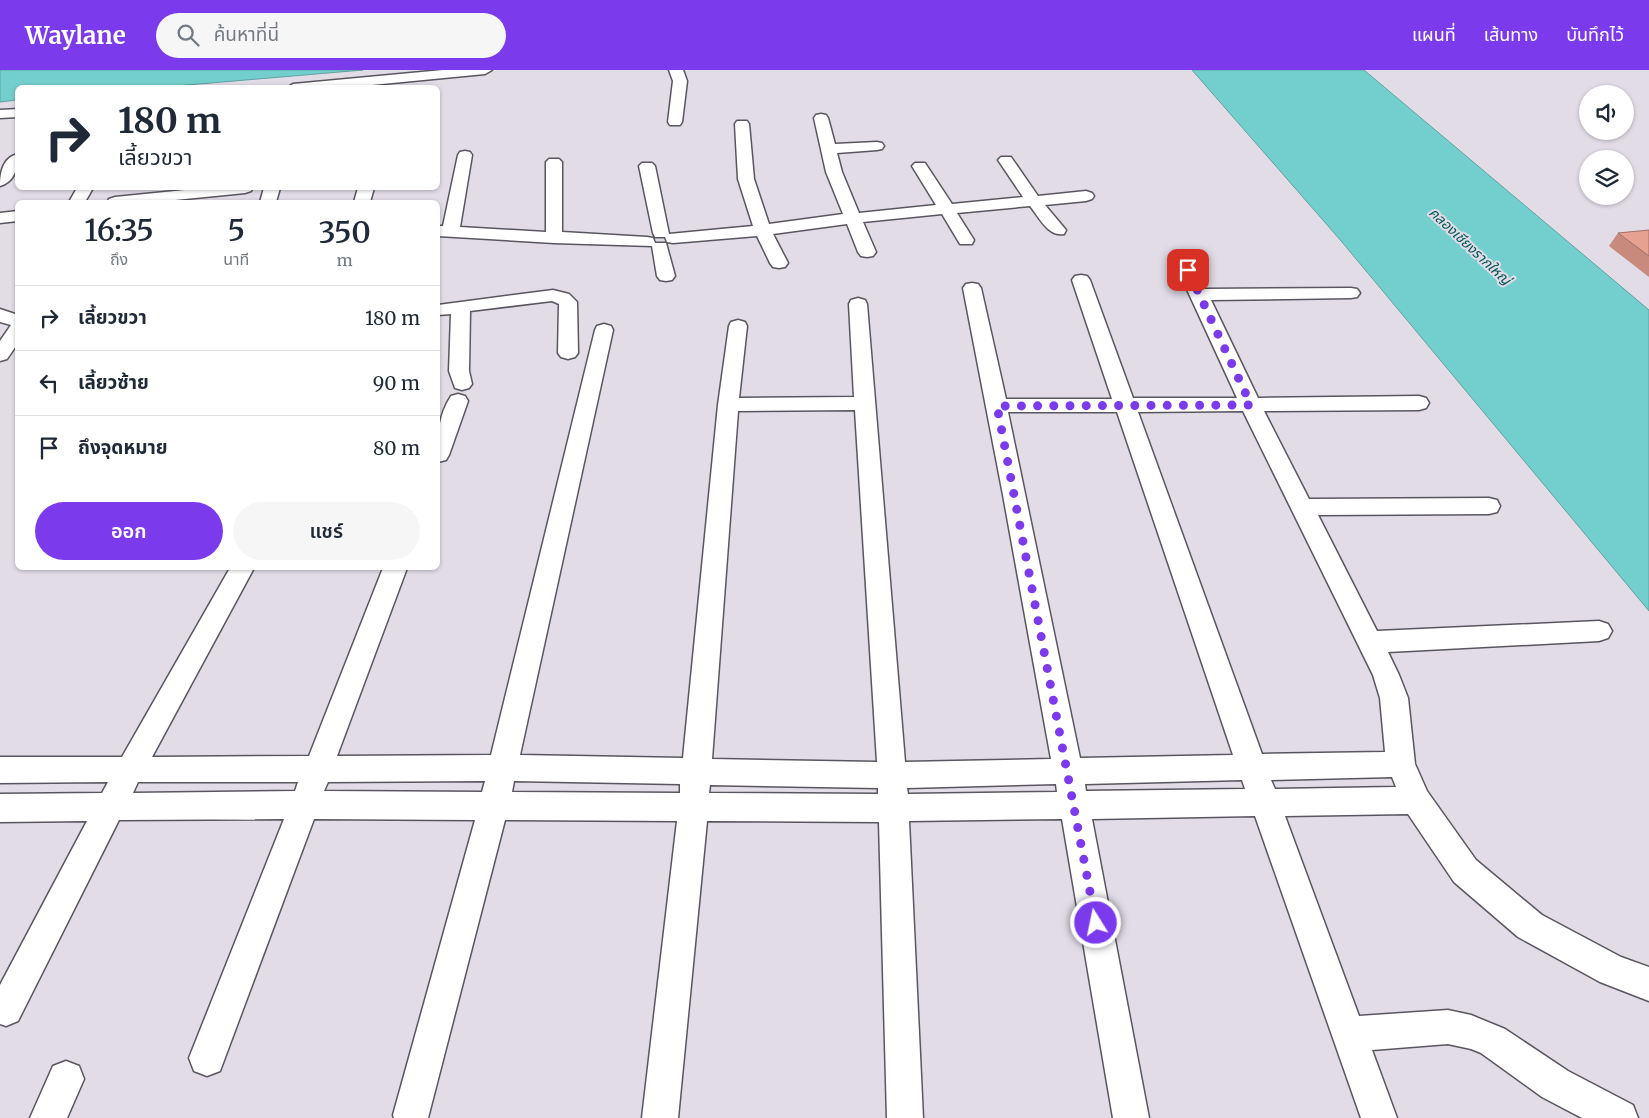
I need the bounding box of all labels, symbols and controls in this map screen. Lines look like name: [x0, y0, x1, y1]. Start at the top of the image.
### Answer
search box: [156, 13, 506, 58]
text: Waylane: [25, 20, 126, 51]
icon: search: [174, 21, 202, 49]
text: ค้นหาที่นี่: [214, 22, 279, 46]
text: แผนที่: [1412, 23, 1456, 46]
text: เส้นทาง: [1484, 23, 1538, 46]
text: บันทึกไว้: [1566, 23, 1624, 46]
map controls: [1579, 85, 1634, 205]
button: sound: [1579, 85, 1634, 140]
text: 180 m: [118, 99, 221, 143]
icon: right: [35, 105, 100, 170]
text: เลี้ยวขวา: [118, 143, 193, 171]
button: layers: [1579, 150, 1634, 205]
water label: คลองเชียงรากใหญ่: [1425, 203, 1516, 290]
text: 16:35: [84, 211, 154, 249]
text: 5: [227, 211, 245, 249]
text: 350: [318, 213, 371, 251]
text: ถึง: [110, 249, 128, 269]
text: นาที: [223, 249, 249, 269]
pin: [1167, 249, 1209, 291]
text: m: [337, 250, 353, 270]
icon: arrive: [1174, 256, 1202, 284]
icon: right: [35, 304, 63, 332]
text: เลี้ยวขวา: [78, 305, 147, 329]
text: 180 m: [365, 306, 420, 330]
icon: left: [35, 369, 63, 397]
text: เลี้ยวซ้าย: [78, 370, 149, 394]
text: 90 m: [373, 371, 420, 395]
icon: arrive: [35, 434, 63, 462]
text: ถึงจุดหมาย: [78, 435, 168, 459]
text: 80 m: [373, 436, 420, 460]
button: ออก: [35, 502, 223, 560]
button: แชร์: [233, 502, 420, 560]
position arrow: [1069, 896, 1121, 948]

